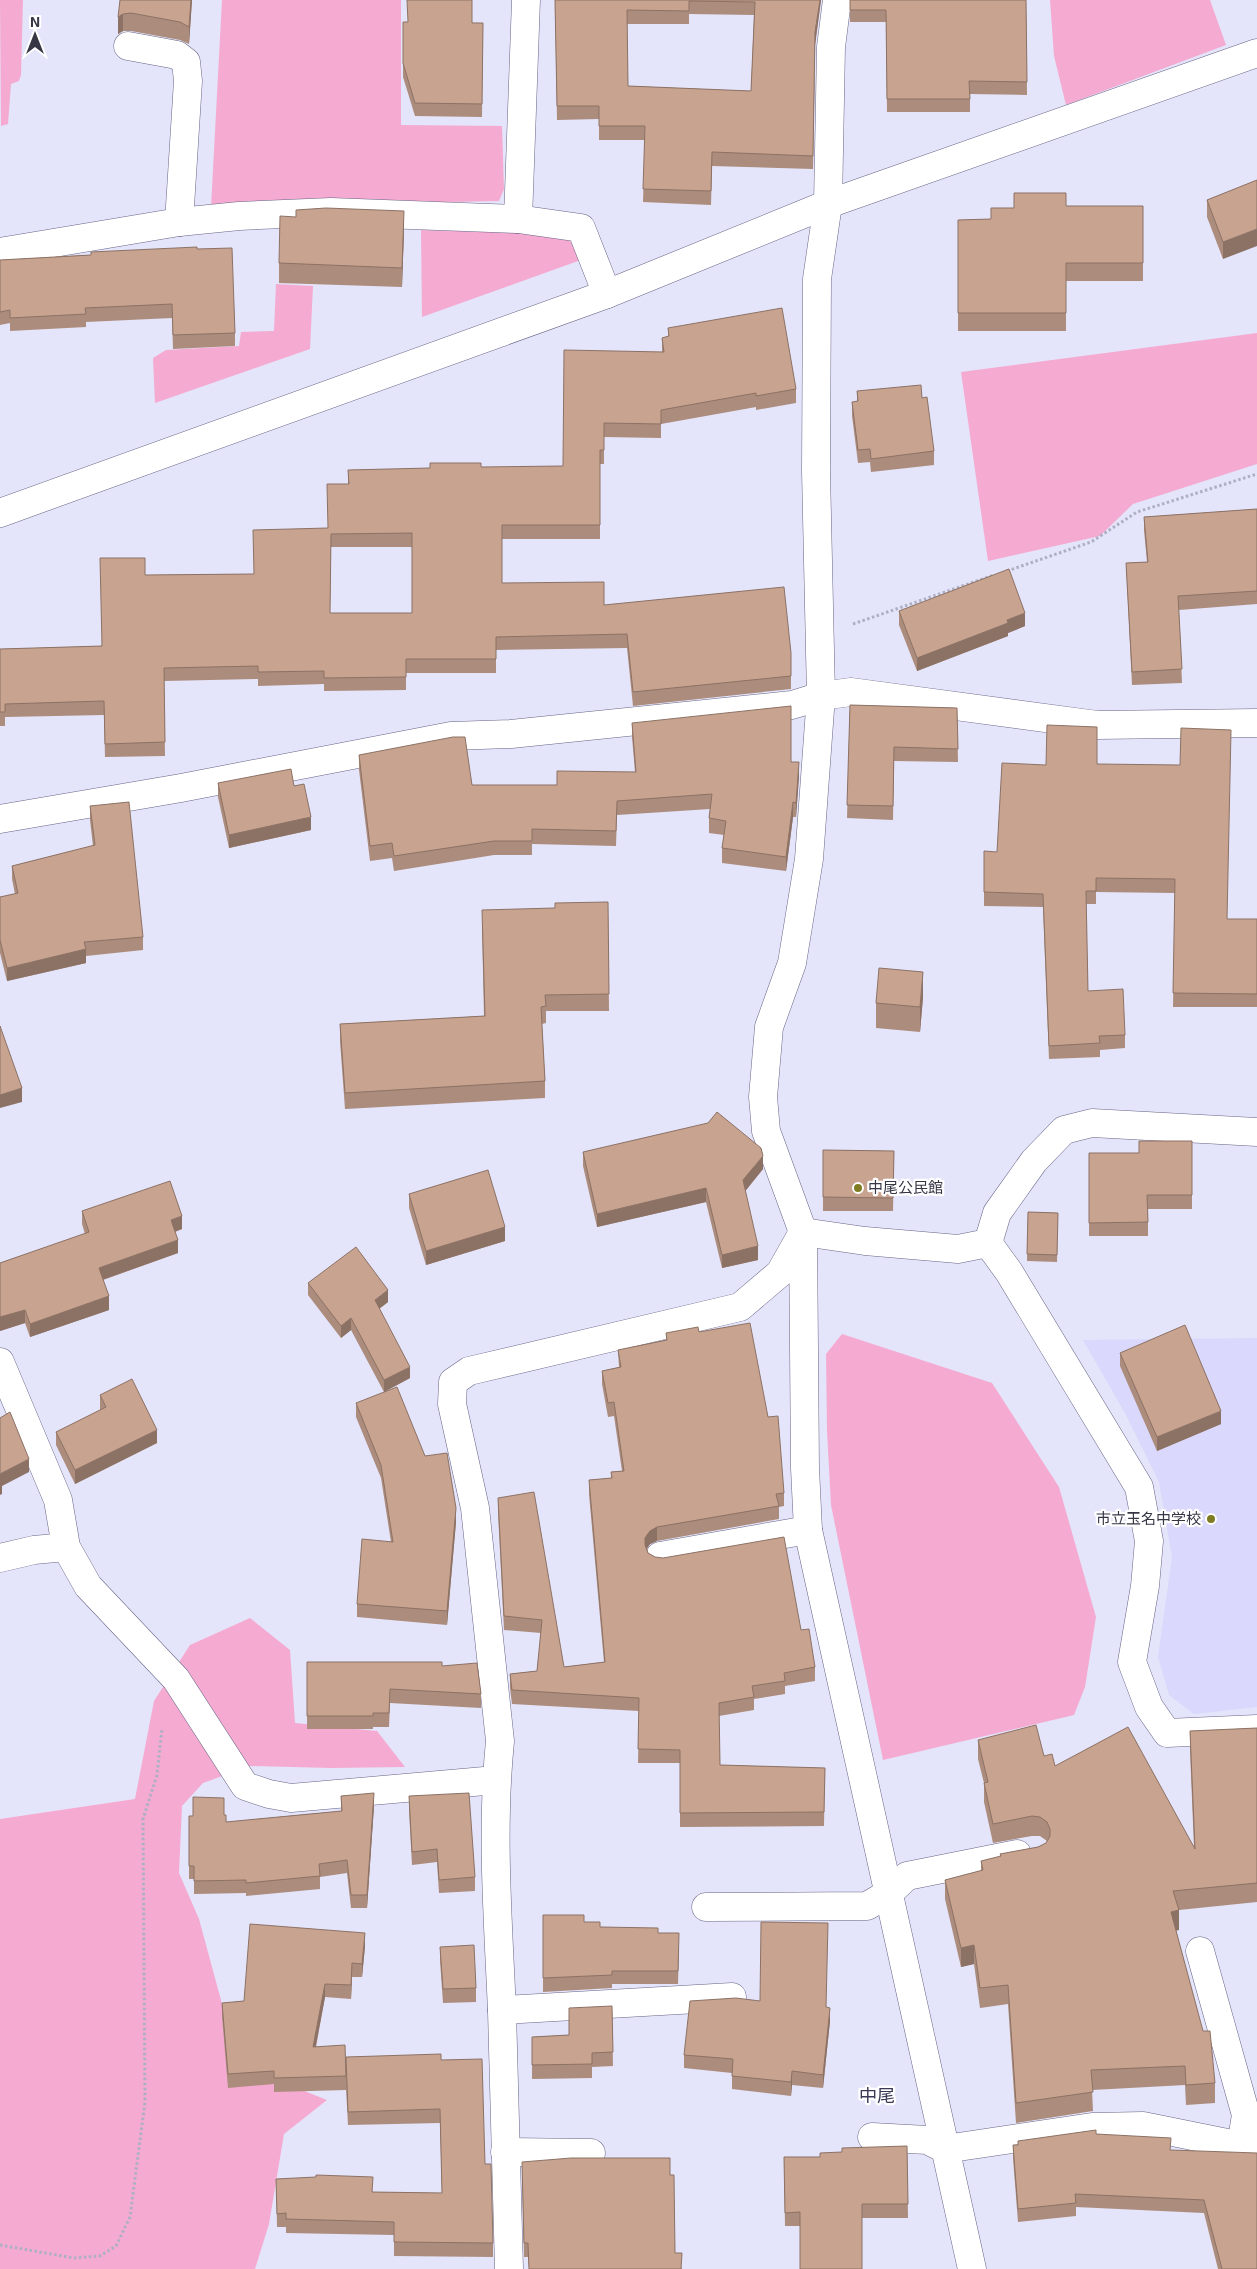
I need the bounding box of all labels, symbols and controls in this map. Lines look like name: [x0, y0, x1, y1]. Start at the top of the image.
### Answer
north arrow: [10, 10, 60, 60]
text: N: [30, 13, 40, 30]
place label: 中尾公民館: [868, 1178, 943, 1196]
marker: 中尾公民館: [852, 1182, 864, 1194]
place label: 市立玉名中学校: [1096, 1509, 1201, 1527]
marker: 市立玉名中学校: [1205, 1513, 1217, 1525]
district label: 中尾: [859, 2084, 895, 2106]

